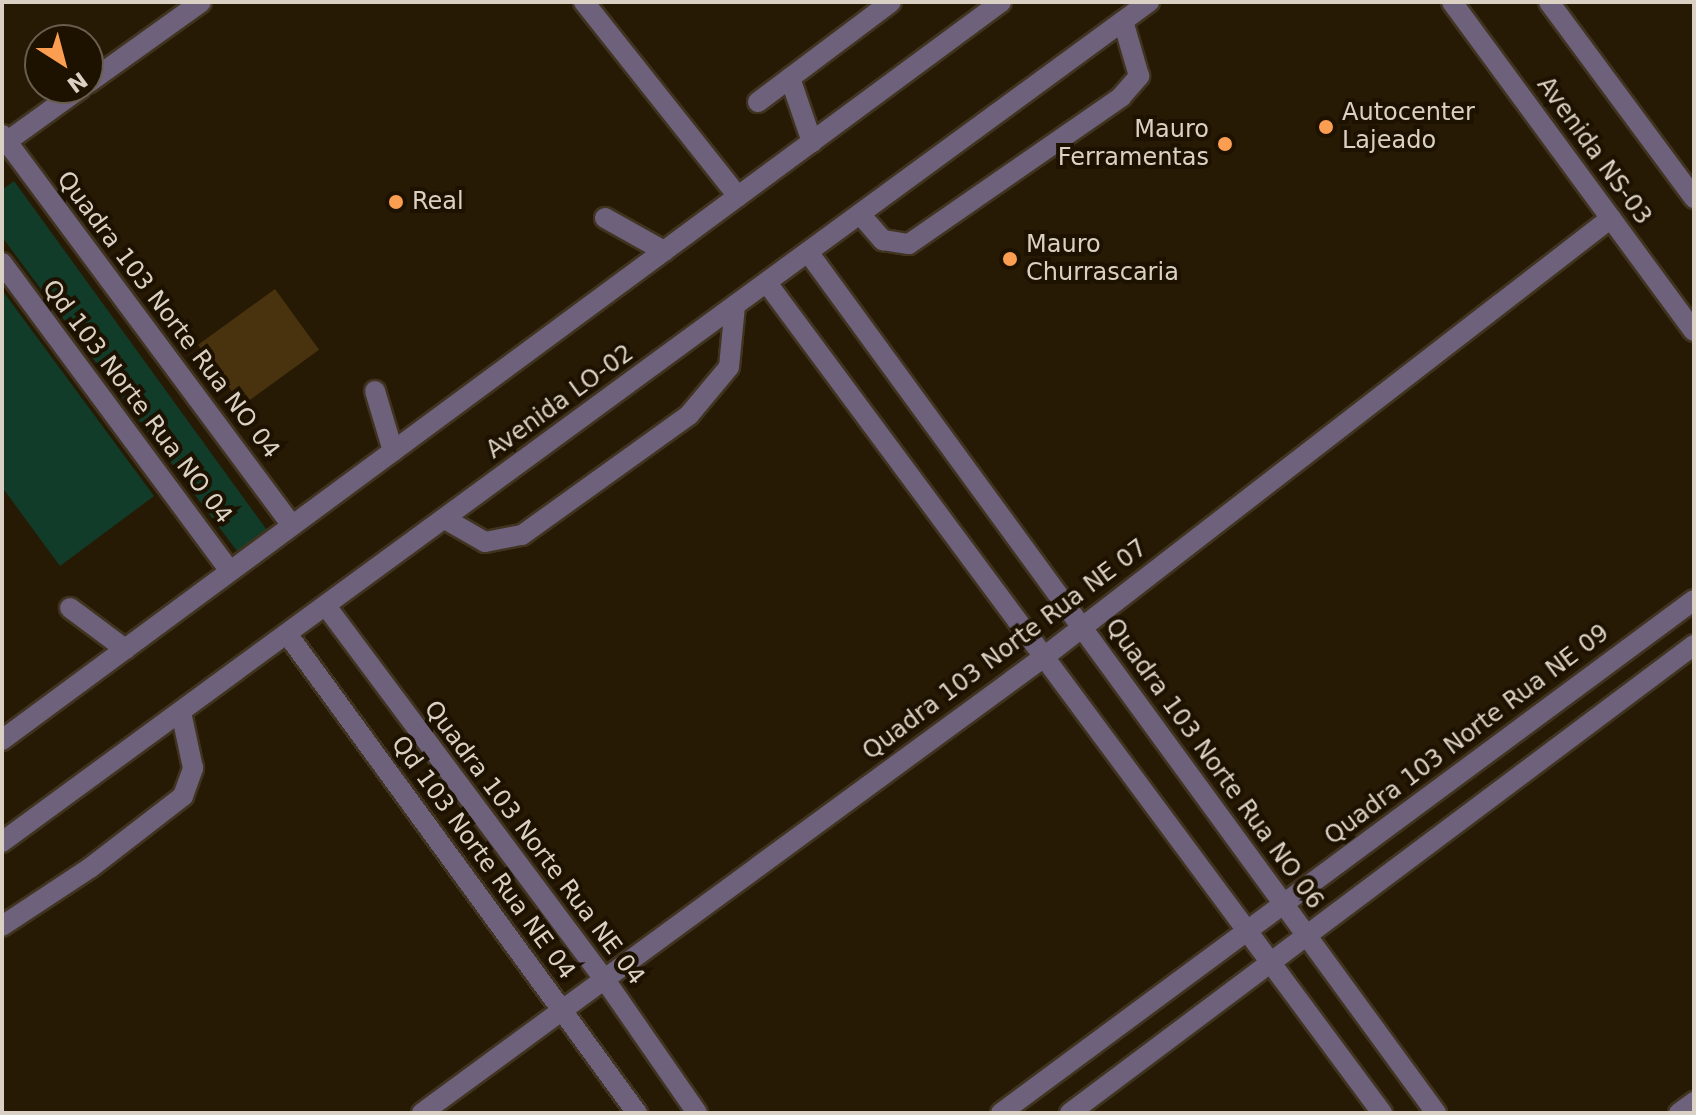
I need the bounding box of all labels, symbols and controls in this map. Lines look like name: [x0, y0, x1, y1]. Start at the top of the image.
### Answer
north arrow: [24, 24, 104, 104]
text: N: [62, 67, 92, 98]
street label: Avenida NS-03: [1531, 71, 1657, 231]
place label: Autocenter Lajeado: [1342, 99, 1475, 155]
place label: Mauro Ferramentas: [1058, 116, 1209, 172]
marker: Autocenter Lajeado: [1317, 118, 1335, 136]
marker: Mauro Ferramentas: [1216, 135, 1234, 153]
street label: Quadra 103 Norte Rua NO 04: [51, 166, 285, 464]
place label: Real: [412, 188, 464, 216]
marker: Real: [387, 193, 405, 211]
place label: Mauro Churrascaria: [1026, 231, 1179, 287]
marker: Mauro Churrascaria: [1001, 250, 1019, 268]
street label: Qd 103 Norte Rua NO 04: [36, 274, 238, 530]
street label: Avenida LO-02: [481, 339, 639, 465]
street label: Quadra 103 Norte Rua NE 07: [857, 534, 1153, 766]
street label: Quadra 103 Norte Rua NO 06: [1099, 613, 1329, 915]
street label: Quadra 103 Norte Rua NE 09: [1319, 619, 1615, 851]
street label: Quadra 103 Norte Rua NE 04: [418, 695, 650, 991]
street label: Qd 103 Norte Rua NE 04: [385, 731, 581, 985]

